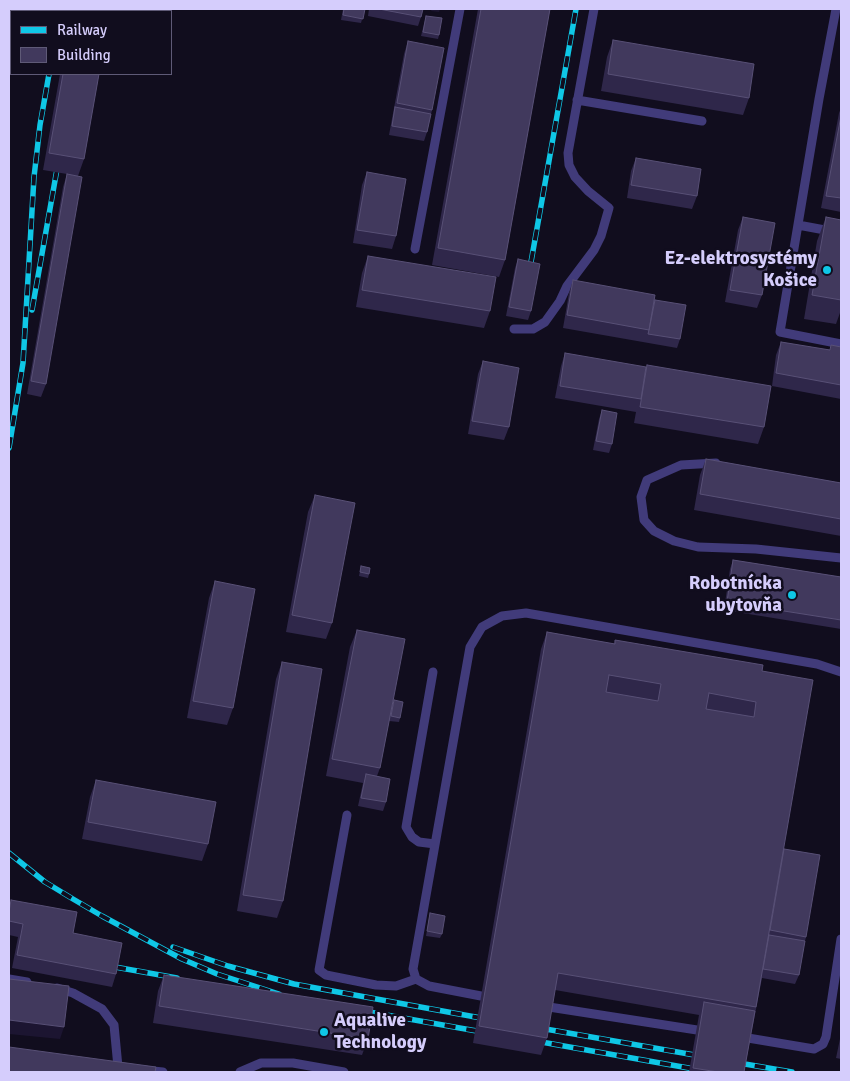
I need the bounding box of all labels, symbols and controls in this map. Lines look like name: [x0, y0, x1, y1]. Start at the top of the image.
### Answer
legend: [10, 10, 172, 75]
text: Railway: [57, 21, 107, 39]
text: Building: [57, 46, 111, 64]
place label: Ez-elektrosystémy Košice: [665, 248, 817, 292]
marker: Ez-elektrosystémy Košice: [821, 264, 833, 276]
place label: Robotnícka ubytovňa: [689, 573, 782, 617]
marker: Robotnícka ubytovňa: [786, 589, 798, 601]
place label: Aqualive Technology: [334, 1010, 426, 1054]
marker: Aqualive Technology: [318, 1026, 330, 1038]

